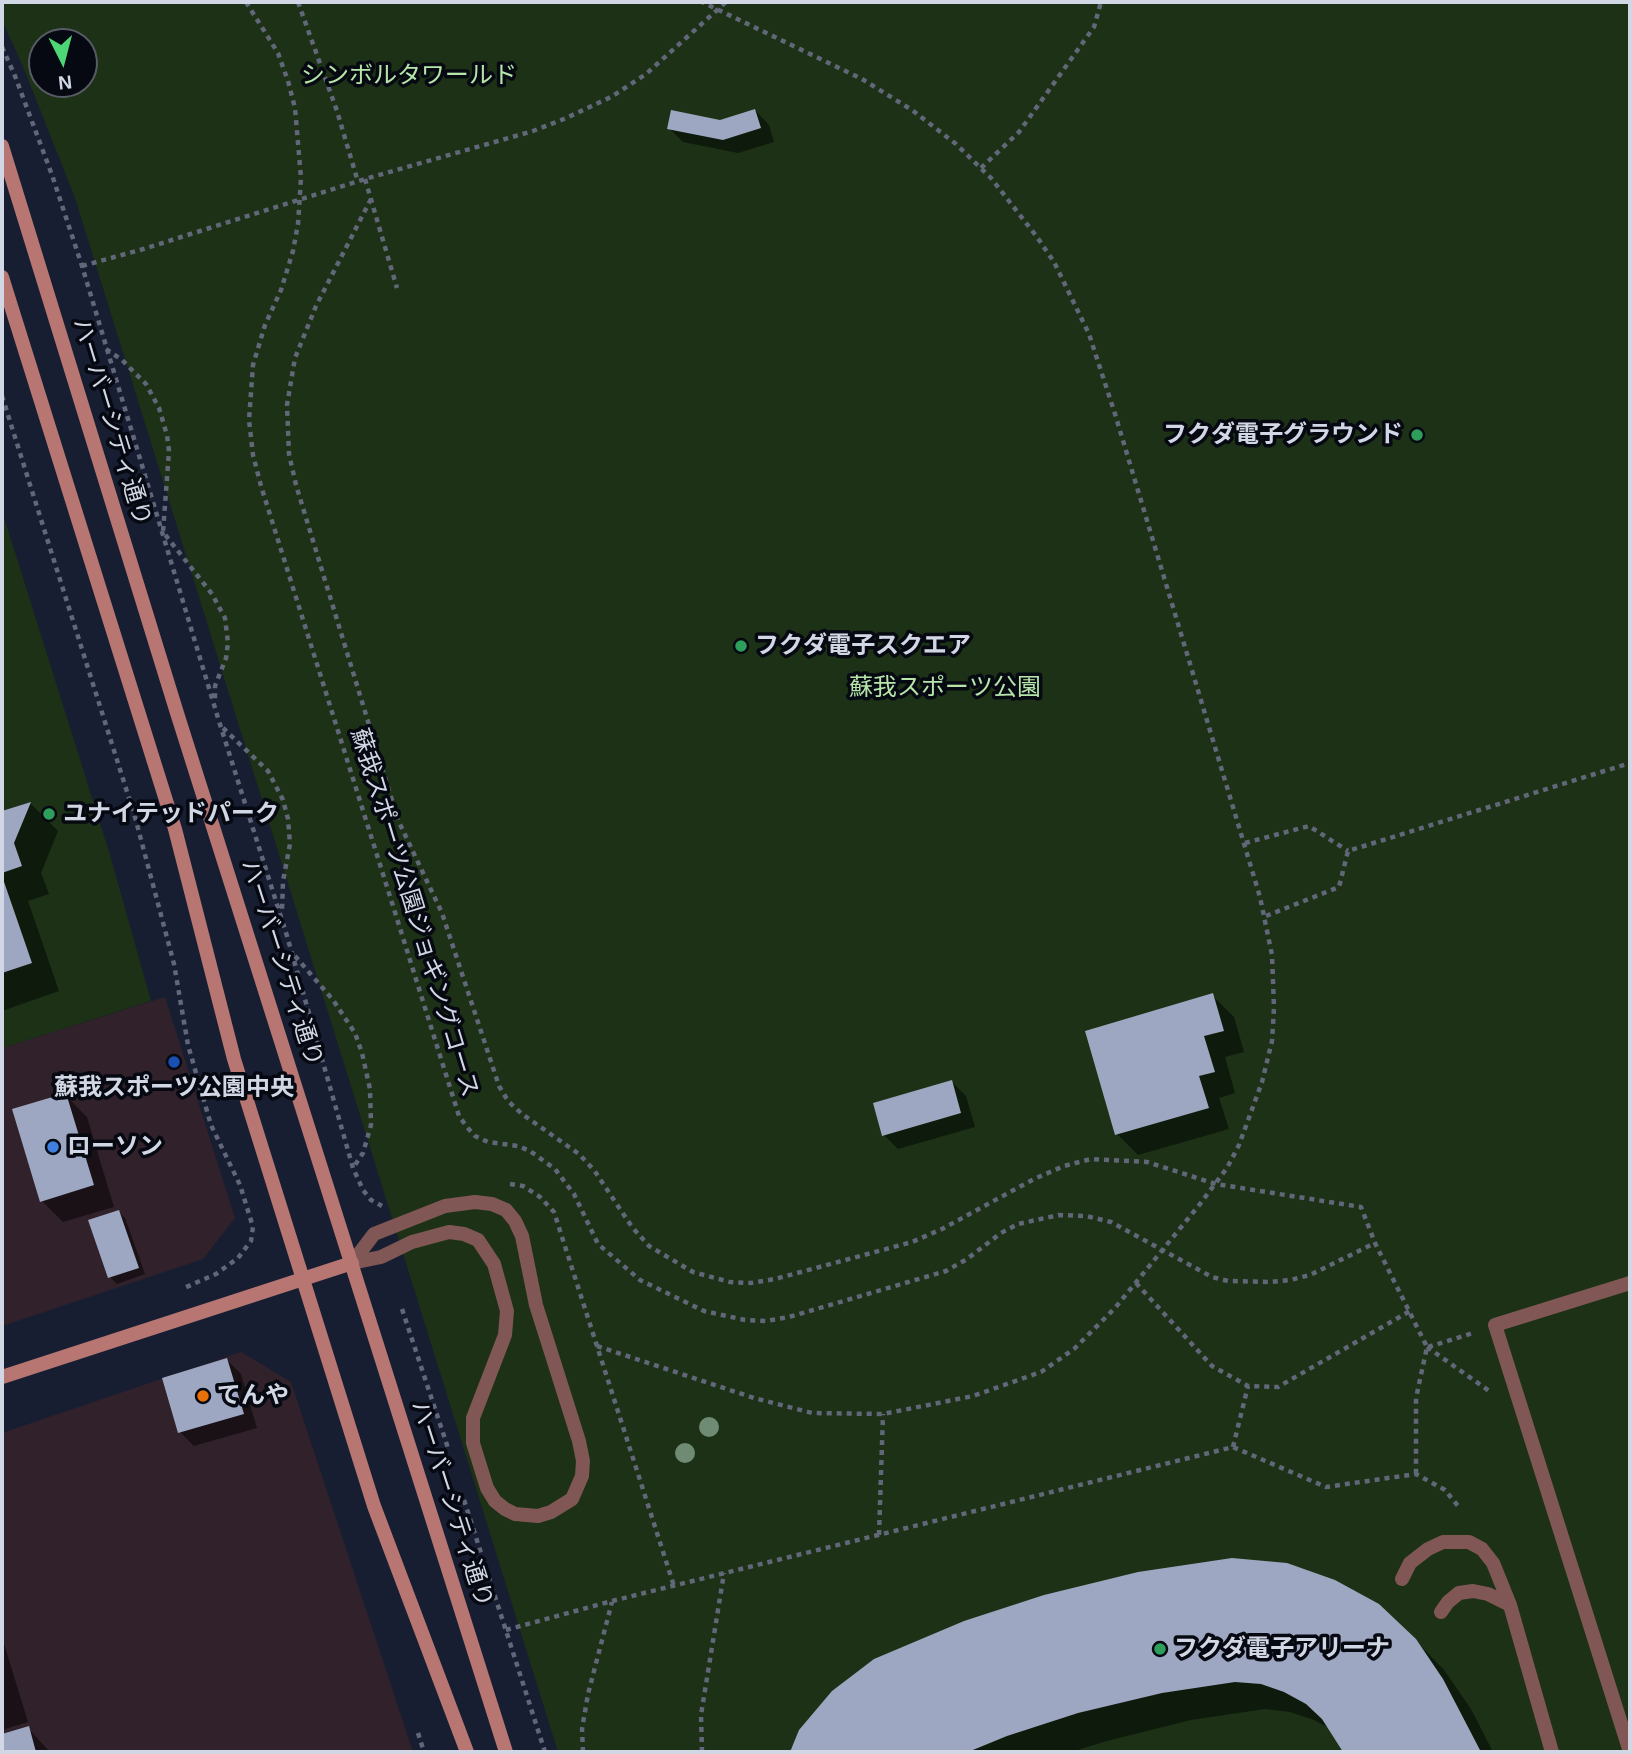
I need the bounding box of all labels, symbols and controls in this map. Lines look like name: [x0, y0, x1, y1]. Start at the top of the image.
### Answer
north arrow: [28, 28, 98, 98]
park label: シンボルタワールド: [301, 62, 517, 90]
text: N: [57, 71, 73, 94]
street label: ハーバーシティ通り: [66, 315, 156, 529]
place label: フクダ電子グラウンド: [1163, 421, 1403, 449]
marker: フクダ電子グラウンド: [1409, 427, 1425, 443]
place label: フクダ電子スクエア: [755, 632, 971, 660]
marker: フクダ電子スクエア: [733, 638, 749, 654]
park label: 蘇我スポーツ公園: [849, 674, 1041, 702]
street label: 蘇我スポーツ公園ジョギングコース: [344, 725, 484, 1101]
place label: ユナイテッドパーク: [63, 800, 279, 828]
marker: ユナイテッドパーク: [41, 806, 57, 822]
street label: ハーバーシティ通り: [234, 856, 328, 1070]
marker: 蘇我スポーツ公園中央: [166, 1054, 182, 1070]
place label: 蘇我スポーツ公園中央: [54, 1074, 294, 1102]
place label: ローソン: [67, 1133, 163, 1161]
marker: ローソン: [45, 1139, 61, 1155]
place label: てんや: [217, 1382, 289, 1410]
marker: てんや: [195, 1388, 211, 1404]
street label: ハーバーシティ通り: [404, 1397, 498, 1611]
place label: フクダ電子アリーナ: [1174, 1635, 1390, 1663]
marker: フクダ電子アリーナ: [1152, 1641, 1168, 1657]

